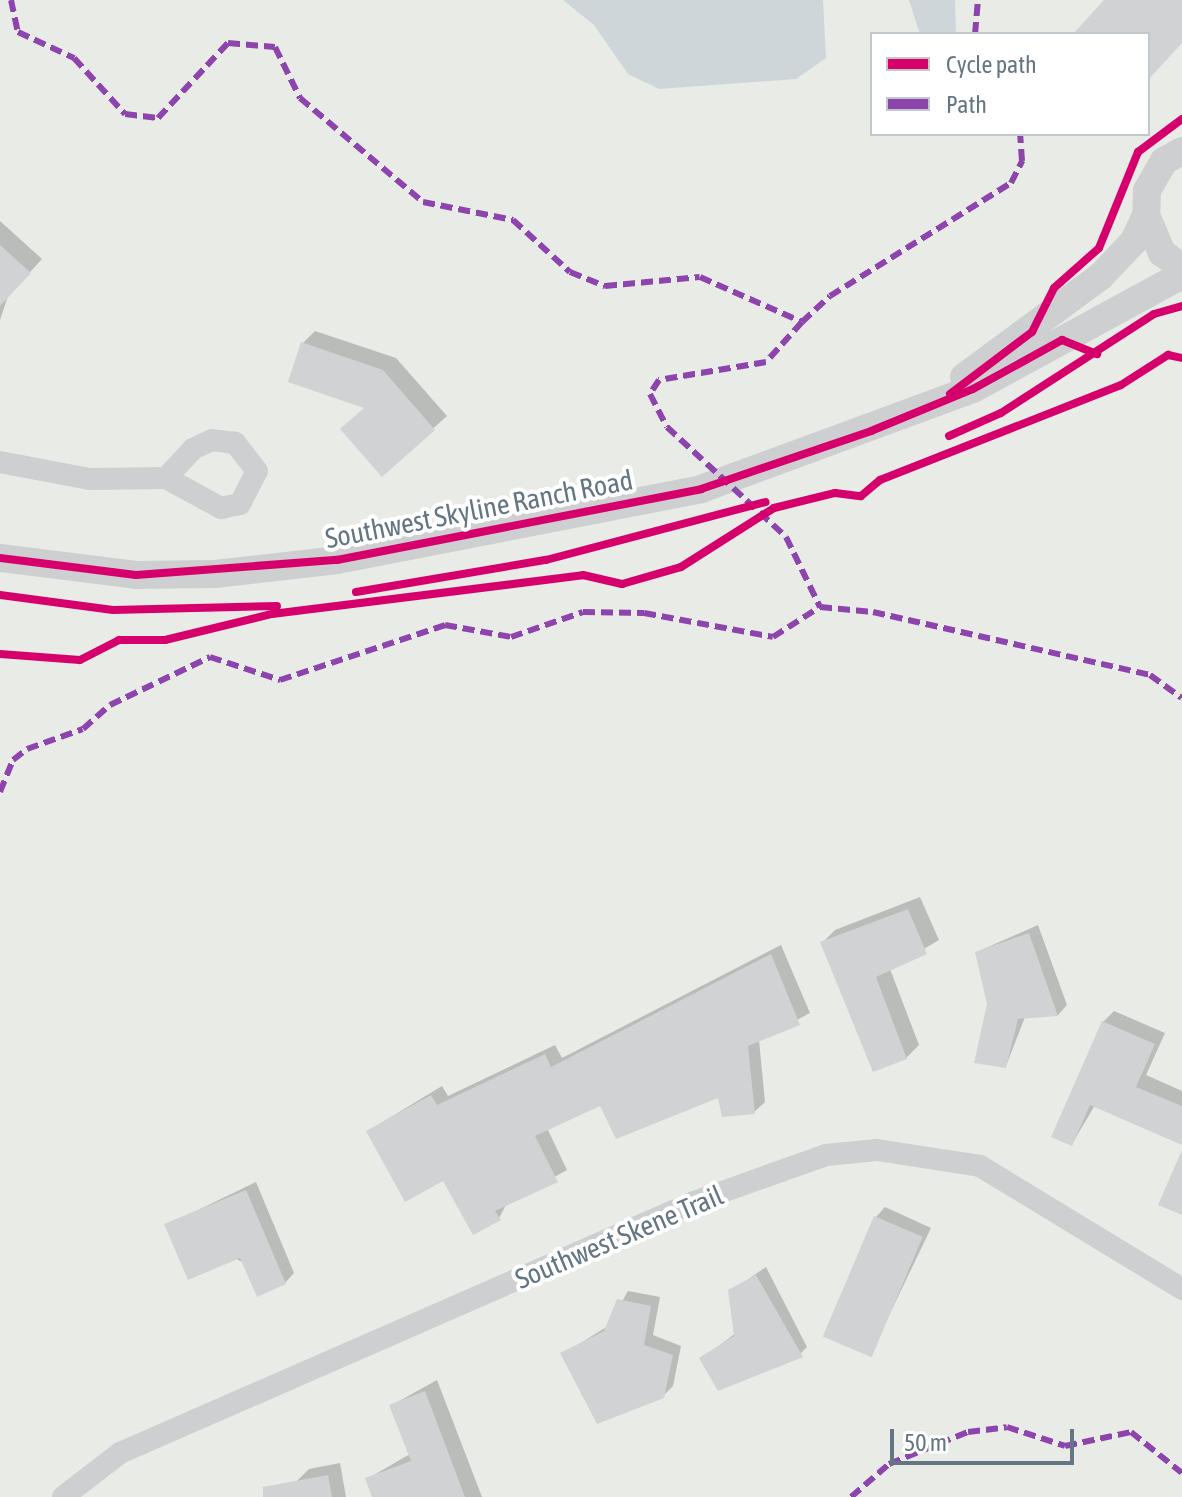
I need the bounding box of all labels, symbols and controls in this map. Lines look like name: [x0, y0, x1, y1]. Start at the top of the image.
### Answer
legend: [870, 32, 1150, 136]
text: Cycle path: [946, 51, 1037, 78]
text: Path: [946, 91, 987, 118]
street label: Southwest Skyline Ranch Road: [322, 463, 636, 555]
street label: Southwest Skene Trail: [510, 1178, 728, 1296]
scale bar: [894, 1413, 1078, 1463]
text: 50 m: [904, 1429, 947, 1456]

